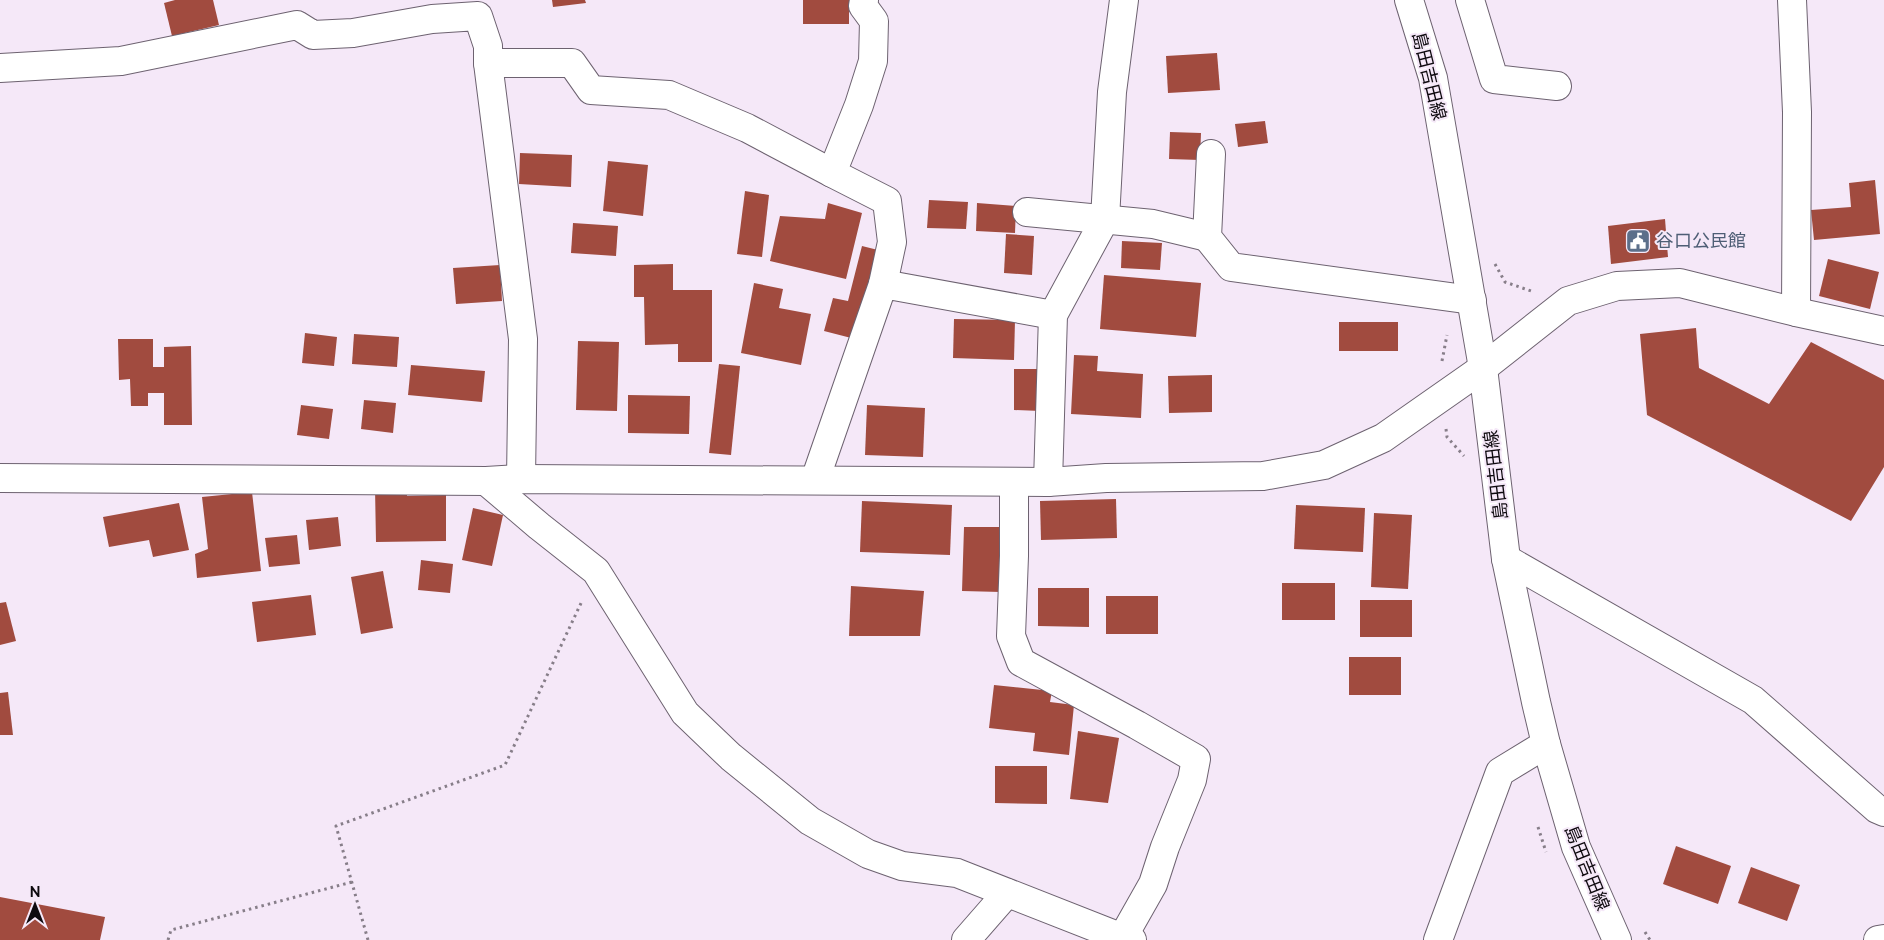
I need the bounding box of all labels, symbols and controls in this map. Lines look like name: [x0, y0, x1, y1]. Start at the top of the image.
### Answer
street label: 島田吉田線: [1408, 30, 1451, 122]
public building icon: 谷口公民館: [1625, 228, 1651, 254]
place label: 谷口公民館: [1656, 230, 1746, 251]
street label: 島田吉田線: [1480, 429, 1511, 521]
street label: 島田吉田線: [1561, 822, 1614, 913]
north arrow: [10, 880, 60, 930]
text: N: [30, 884, 40, 900]

